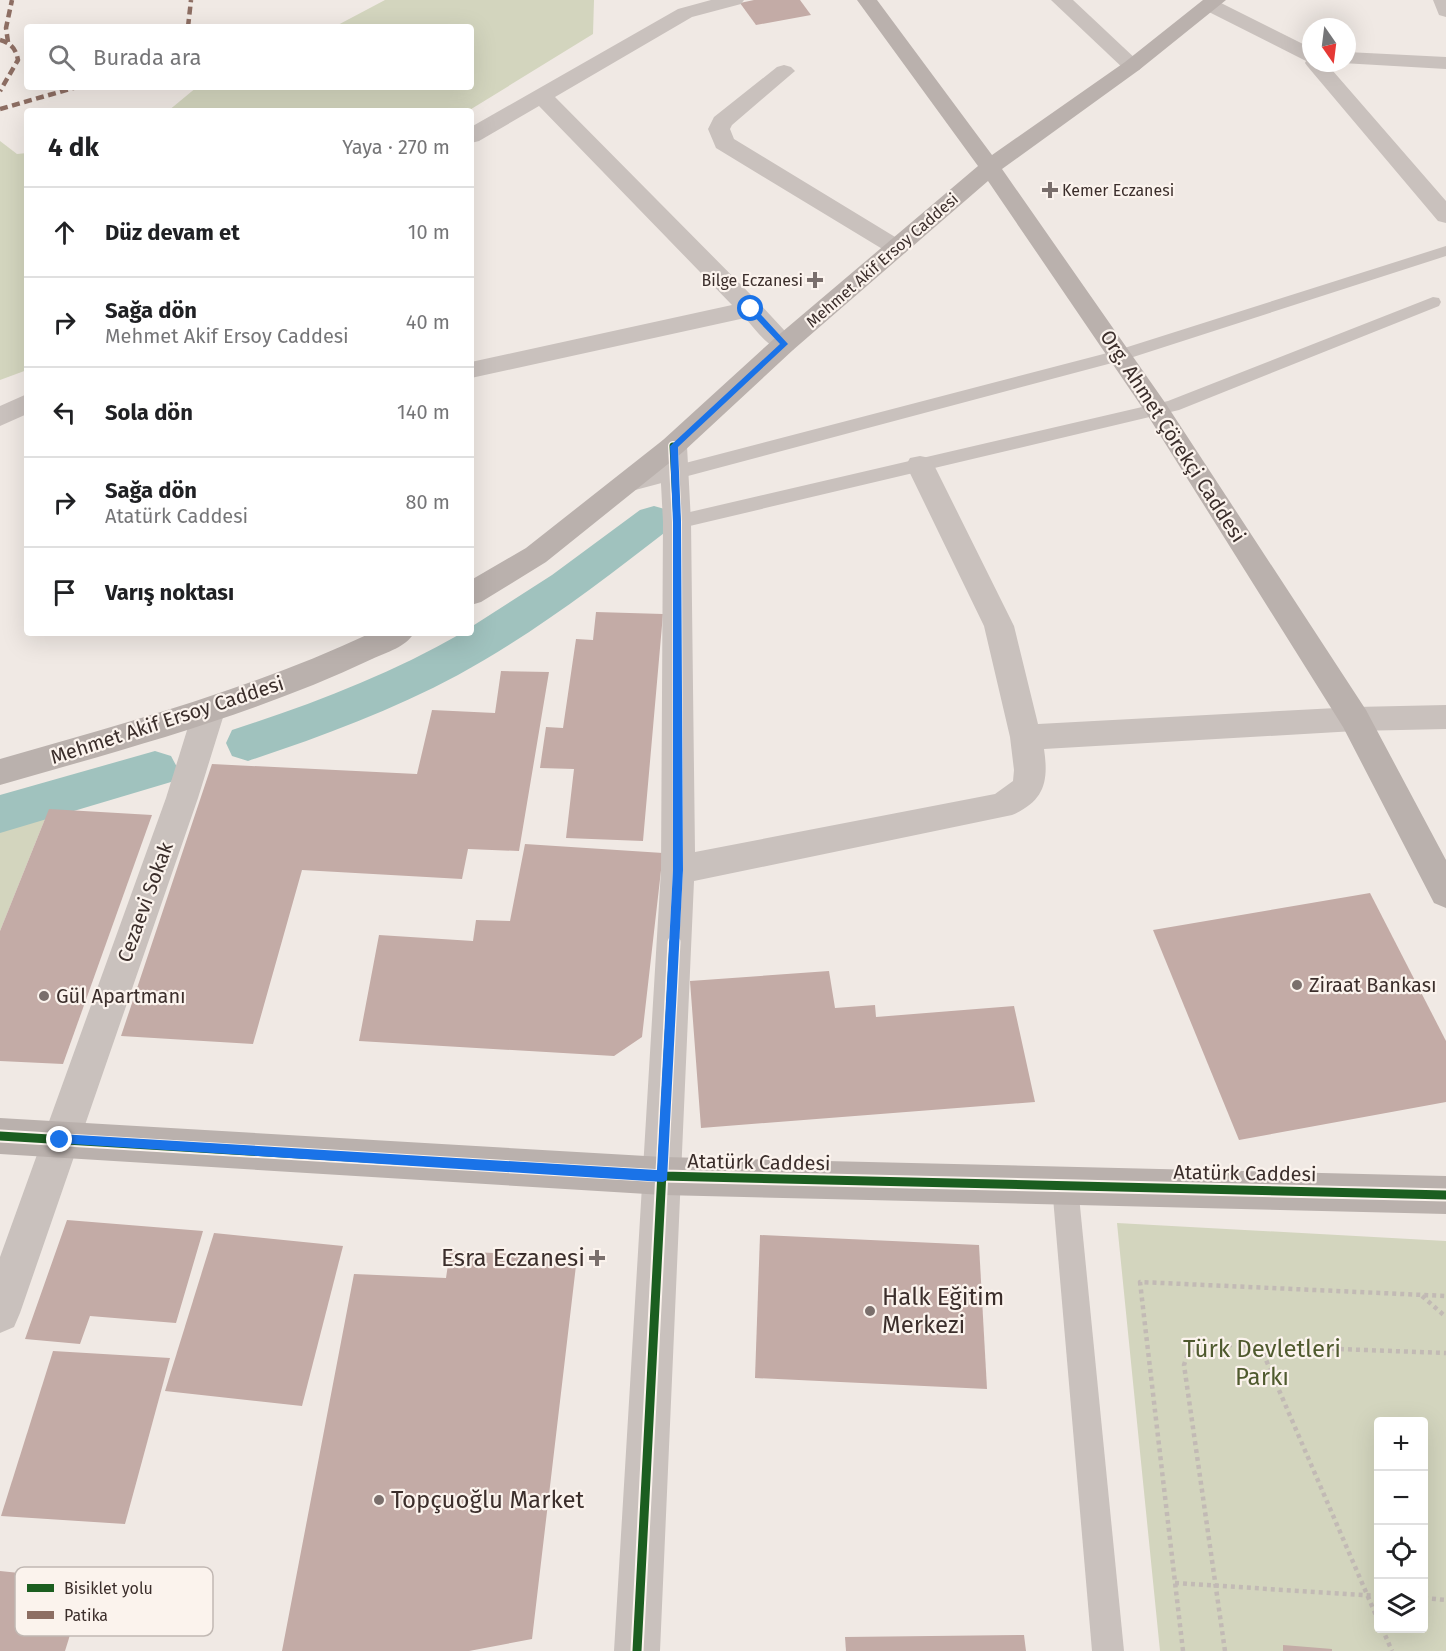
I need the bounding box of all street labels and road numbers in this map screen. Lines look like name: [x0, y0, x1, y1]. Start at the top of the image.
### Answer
street label: Mehmet Akif Ersoy Caddesi: [803, 189, 962, 332]
street label: Org. Ahmet Çörekçi Caddesi: [1094, 325, 1251, 547]
street label: Mehmet Akif Ersoy Caddesi: [47, 671, 287, 769]
street label: Cezaevi Sokak: [112, 838, 178, 965]
street label: Atatürk Caddesi: [687, 1149, 831, 1175]
street label: Atatürk Caddesi: [1173, 1160, 1317, 1186]

